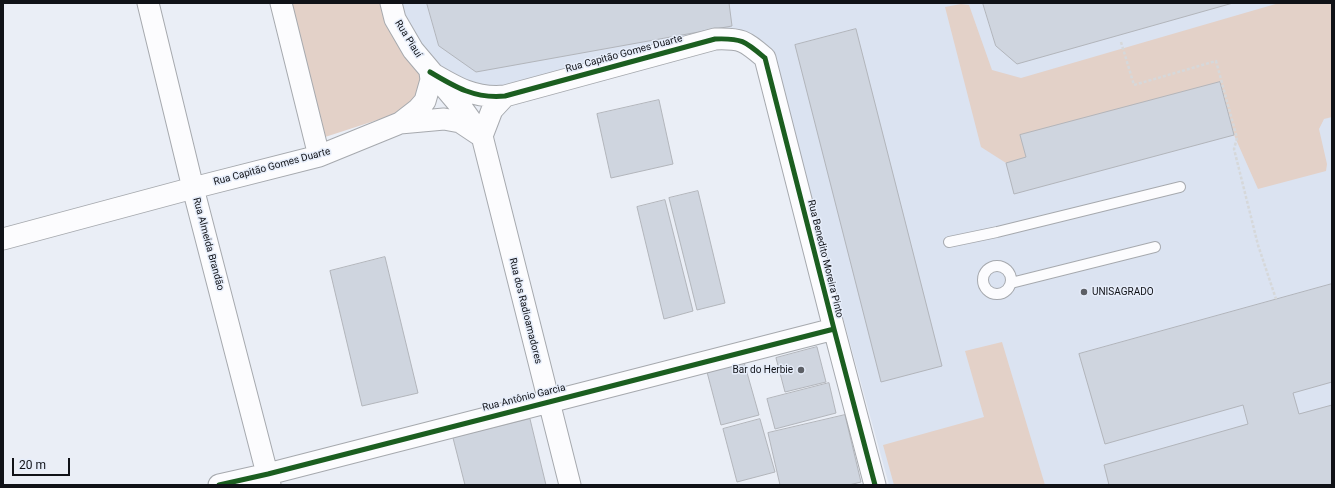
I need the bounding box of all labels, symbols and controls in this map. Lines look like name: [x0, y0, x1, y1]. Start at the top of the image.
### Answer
street label: Rua Piauí: [392, 18, 424, 60]
street label: Rua Capitão Gomes Duarte: [564, 33, 684, 75]
street label: Rua Capitão Gomes Duarte: [212, 146, 332, 188]
street label: Rua Almeida Brandão: [190, 196, 226, 292]
street label: Rua Benedito Moreira Pinto: [805, 199, 845, 319]
street label: Rua dos Radioamadores: [506, 257, 544, 365]
place label: UNISAGRADO: [1092, 286, 1154, 298]
marker: UNISAGRADO: [1079, 287, 1089, 297]
place label: Bar do Herbie: [732, 364, 793, 376]
marker: Bar do Herbie: [796, 365, 806, 375]
street label: Rua Antônio Garcia: [481, 382, 567, 414]
scale bar: [14, 450, 72, 476]
text: 20 m: [19, 458, 46, 472]

